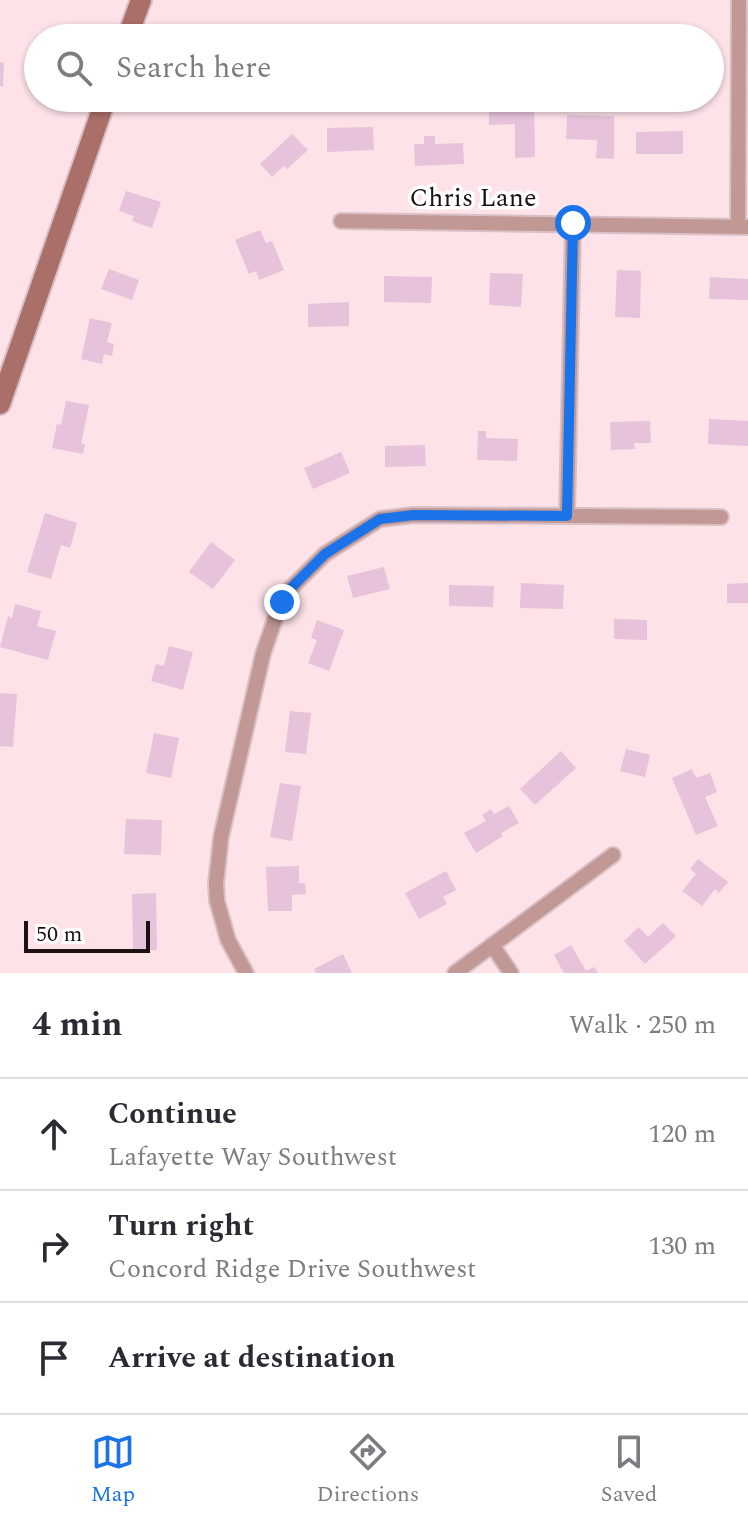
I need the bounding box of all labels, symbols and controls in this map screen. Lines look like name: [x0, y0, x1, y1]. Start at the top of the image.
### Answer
search box: [24, 24, 724, 112]
text: Search here: [116, 45, 272, 91]
icon: search: [52, 46, 96, 90]
street label: Chris Lane: [409, 178, 537, 218]
route start: [555, 205, 591, 241]
route end: [264, 584, 300, 620]
scale bar: [24, 917, 150, 953]
text: 50 m: [36, 918, 82, 951]
text: 4 min: [32, 999, 122, 1051]
text: Walk · 250 m: [569, 1005, 716, 1045]
text: Continue: [108, 1091, 237, 1137]
icon: ahead: [32, 1112, 76, 1156]
text: 120 m: [648, 1114, 716, 1154]
text: Lafayette Way Southwest: [108, 1137, 397, 1177]
text: Turn right: [108, 1203, 254, 1249]
icon: right: [32, 1224, 76, 1268]
text: 130 m: [648, 1226, 716, 1266]
text: Concord Ridge Drive Southwest: [108, 1249, 476, 1289]
text: Arrive at destination: [108, 1335, 395, 1381]
icon: arrive: [32, 1336, 76, 1380]
tab: Map: [91, 1430, 135, 1511]
tab: Directions: [317, 1430, 419, 1511]
tab: Saved: [601, 1430, 657, 1511]

